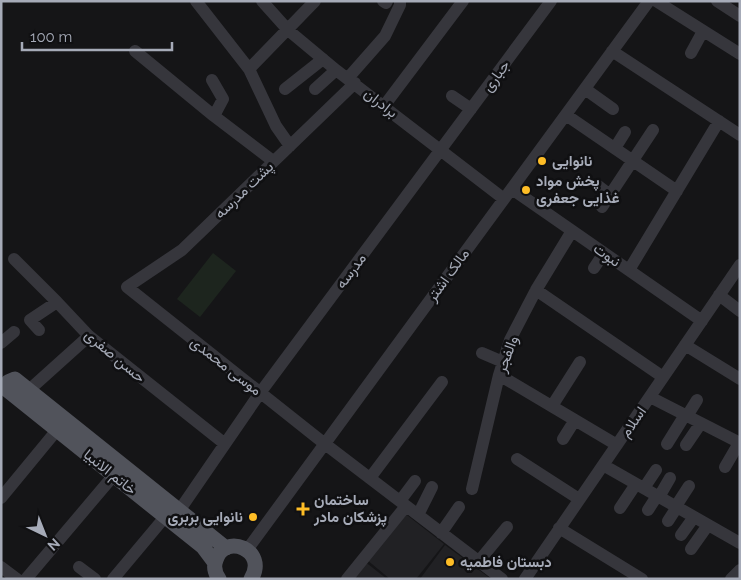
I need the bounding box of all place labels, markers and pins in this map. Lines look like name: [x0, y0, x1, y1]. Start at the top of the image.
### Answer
place label: نانوایی: [552, 152, 592, 170]
marker: نانوایی: [536, 155, 548, 167]
place label: پخش مواد غذایی جعفری: [536, 172, 619, 207]
marker: پخش مواد غذایی جعفری: [520, 184, 532, 196]
place label: ساختمان پزشکان مادر: [313, 491, 387, 527]
marker: ساختمان پزشکان مادر: [296, 502, 310, 516]
place label: نانوایی بربری: [168, 508, 243, 526]
marker: نانوایی بربری: [247, 511, 259, 523]
place label: دبستان فاطمیه: [460, 553, 552, 571]
marker: دبستان فاطمیه: [444, 556, 456, 568]

